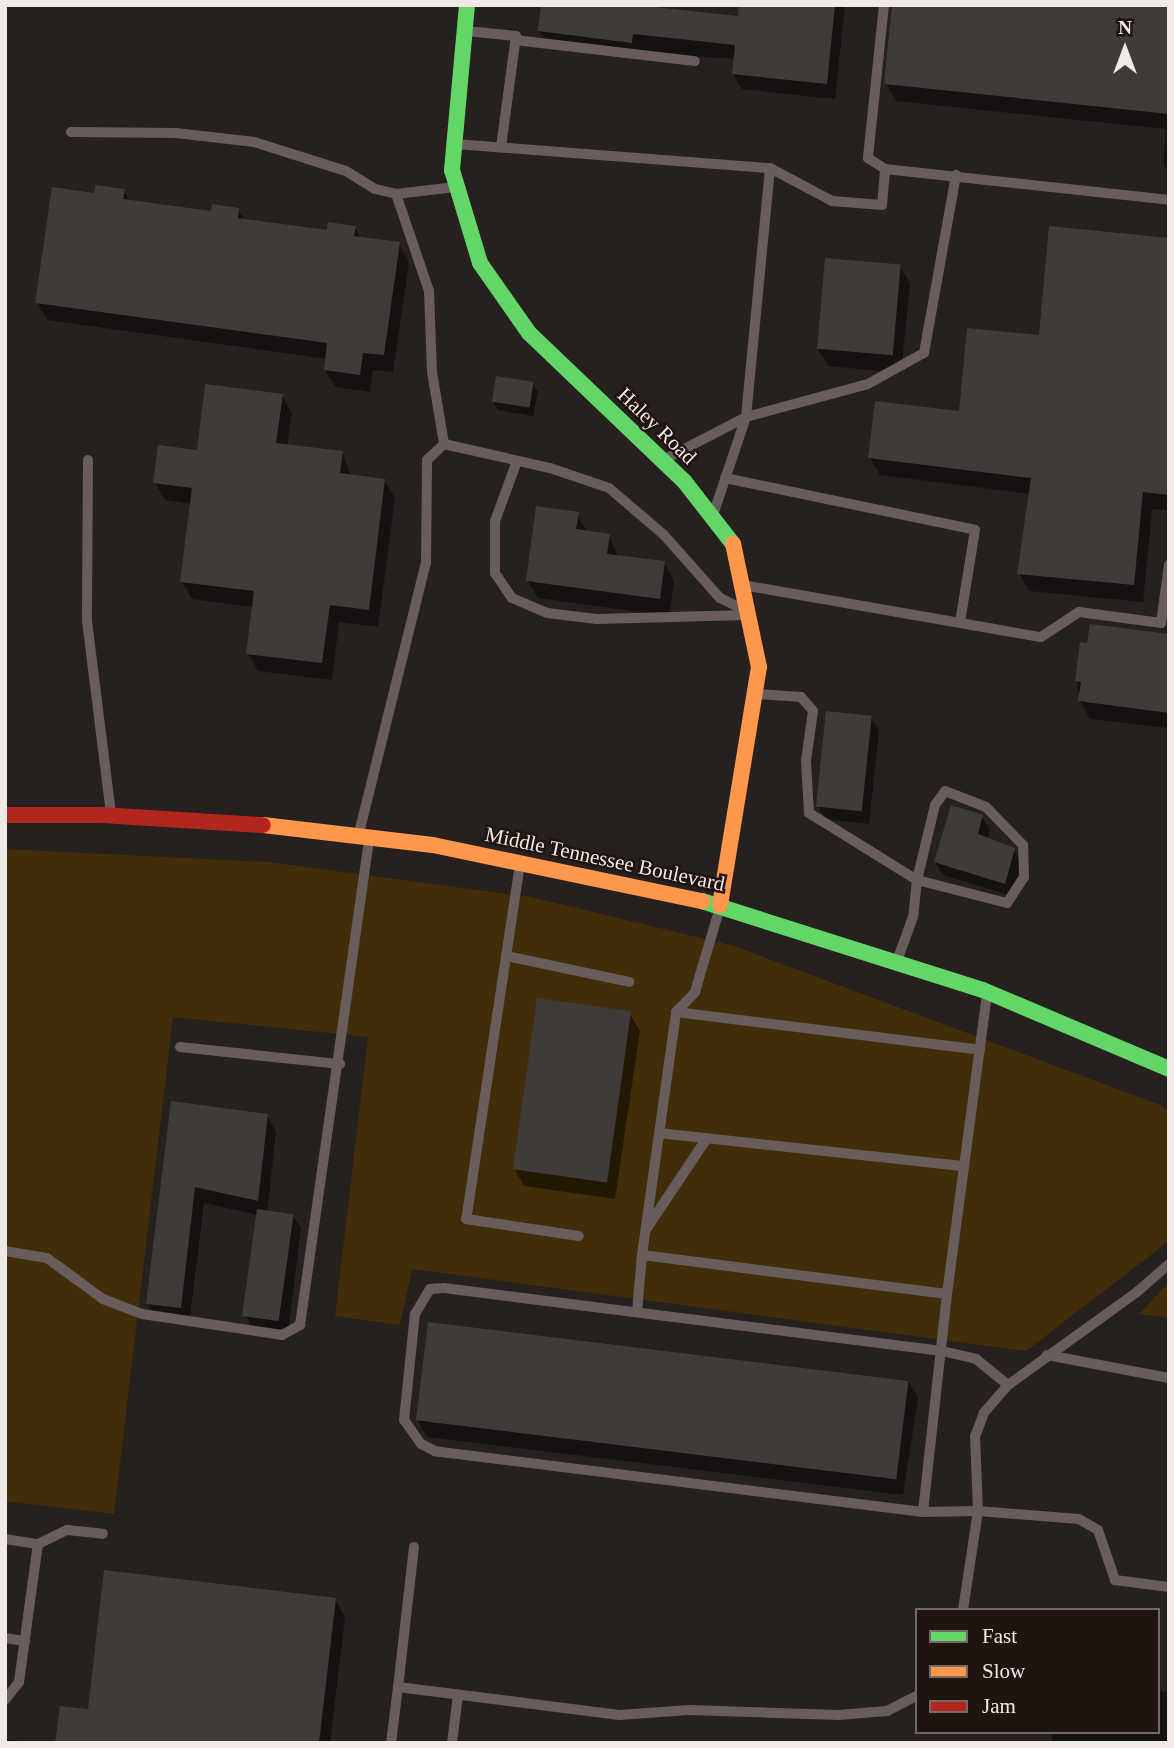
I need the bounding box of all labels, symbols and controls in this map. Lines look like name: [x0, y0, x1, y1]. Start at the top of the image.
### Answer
north arrow: [1090, 14, 1160, 84]
text: N: [1118, 17, 1132, 38]
street label: Haley Road: [612, 382, 702, 470]
street label: Middle Tennessee Boulevard: [483, 821, 727, 897]
legend: [915, 1608, 1160, 1734]
text: Fast: [982, 1624, 1017, 1648]
text: Slow: [982, 1659, 1025, 1683]
text: Jam: [982, 1694, 1016, 1718]

